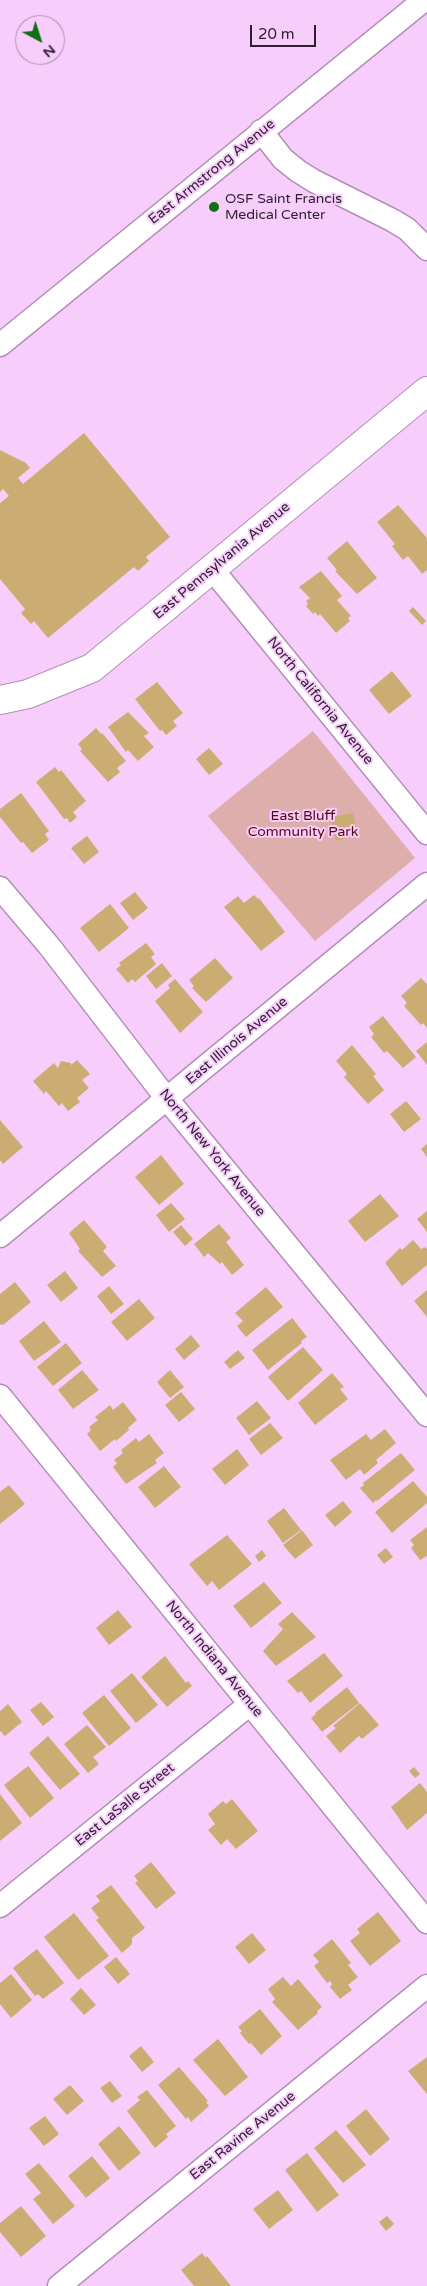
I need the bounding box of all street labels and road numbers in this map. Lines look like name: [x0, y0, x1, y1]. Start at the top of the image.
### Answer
street label: East Armstrong Avenue: [145, 116, 279, 228]
street label: East Pennsylvania Avenue: [150, 499, 294, 623]
street label: North California Avenue: [263, 634, 377, 768]
street label: East Illinois Avenue: [183, 994, 291, 1088]
street label: North New York Avenue: [155, 1086, 269, 1220]
street label: North Indiana Avenue: [162, 1597, 266, 1721]
street label: East LaSalle Street: [72, 1760, 178, 1850]
street label: East Ravine Avenue: [187, 2088, 299, 2184]

